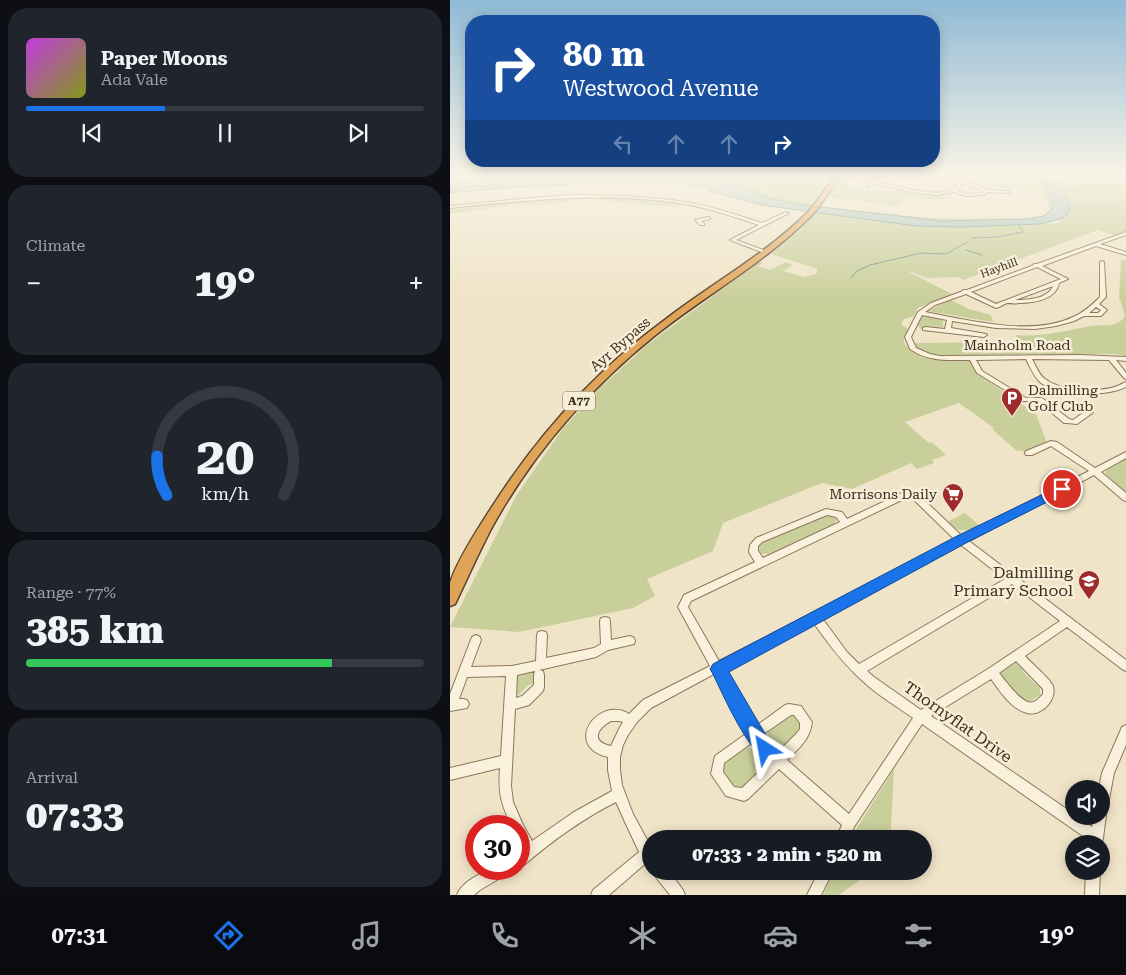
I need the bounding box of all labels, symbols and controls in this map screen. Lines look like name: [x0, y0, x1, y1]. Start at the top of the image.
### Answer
text: 80 m: [563, 34, 645, 75]
icon: right: [480, 35, 545, 100]
text: Paper Moons: [101, 47, 228, 70]
text: Ada Vale: [101, 70, 168, 89]
text: Westwood Avenue: [563, 76, 759, 101]
icon: previous: [78, 119, 106, 147]
icon: pause: [211, 119, 239, 147]
icon: next: [344, 119, 372, 147]
icon: left: [609, 130, 637, 158]
icon: ahead: [662, 130, 690, 158]
icon: ahead: [715, 130, 743, 158]
icon: right: [768, 130, 796, 158]
text: Climate: [26, 236, 85, 255]
street label: Hayhill: [979, 255, 1020, 281]
text: 19°: [194, 261, 256, 305]
text: −: [26, 267, 42, 300]
text: +: [408, 267, 424, 300]
street label: Ayr Bypass: [587, 313, 654, 374]
street label: Mainholm Road: [964, 337, 1070, 353]
place label: Dalmilling Golf Club: [1028, 382, 1098, 414]
parking icon: Dalmilling Golf Club: [1000, 386, 1024, 417]
road number: A77: [563, 392, 595, 411]
text: 20: [196, 426, 254, 487]
pin: [1041, 468, 1083, 510]
icon: arrive: [1048, 475, 1076, 503]
supermarket icon: Morrisons Daily: [941, 482, 965, 513]
text: km/h: [201, 483, 249, 504]
place label: Morrisons Daily: [829, 486, 938, 502]
place label: Dalmilling Primary School: [953, 563, 1074, 600]
school or university icon: Dalmilling Primary School: [1077, 569, 1101, 600]
text: Range · 77%: [26, 583, 116, 602]
text: 385 km: [26, 608, 164, 652]
street label: Thornyflat Drive: [900, 677, 1016, 767]
position arrow: [738, 722, 790, 774]
text: Arrival: [26, 768, 78, 787]
map controls: [1065, 780, 1110, 880]
button: sound: [1065, 780, 1110, 825]
text: 07:33: [26, 793, 124, 837]
speed limit sign: 30: [465, 815, 530, 880]
button: layers: [1065, 835, 1110, 880]
text: 07:33 · 2 min · 520 m: [692, 843, 882, 866]
icon: directions: [211, 918, 246, 953]
icon: music: [349, 918, 384, 953]
icon: phone: [487, 918, 522, 953]
icon: climate: [625, 918, 660, 953]
icon: car: [763, 918, 798, 953]
icon: filters: [901, 918, 936, 953]
text: 07:31: [52, 923, 108, 948]
text: 19°: [1039, 923, 1074, 948]

